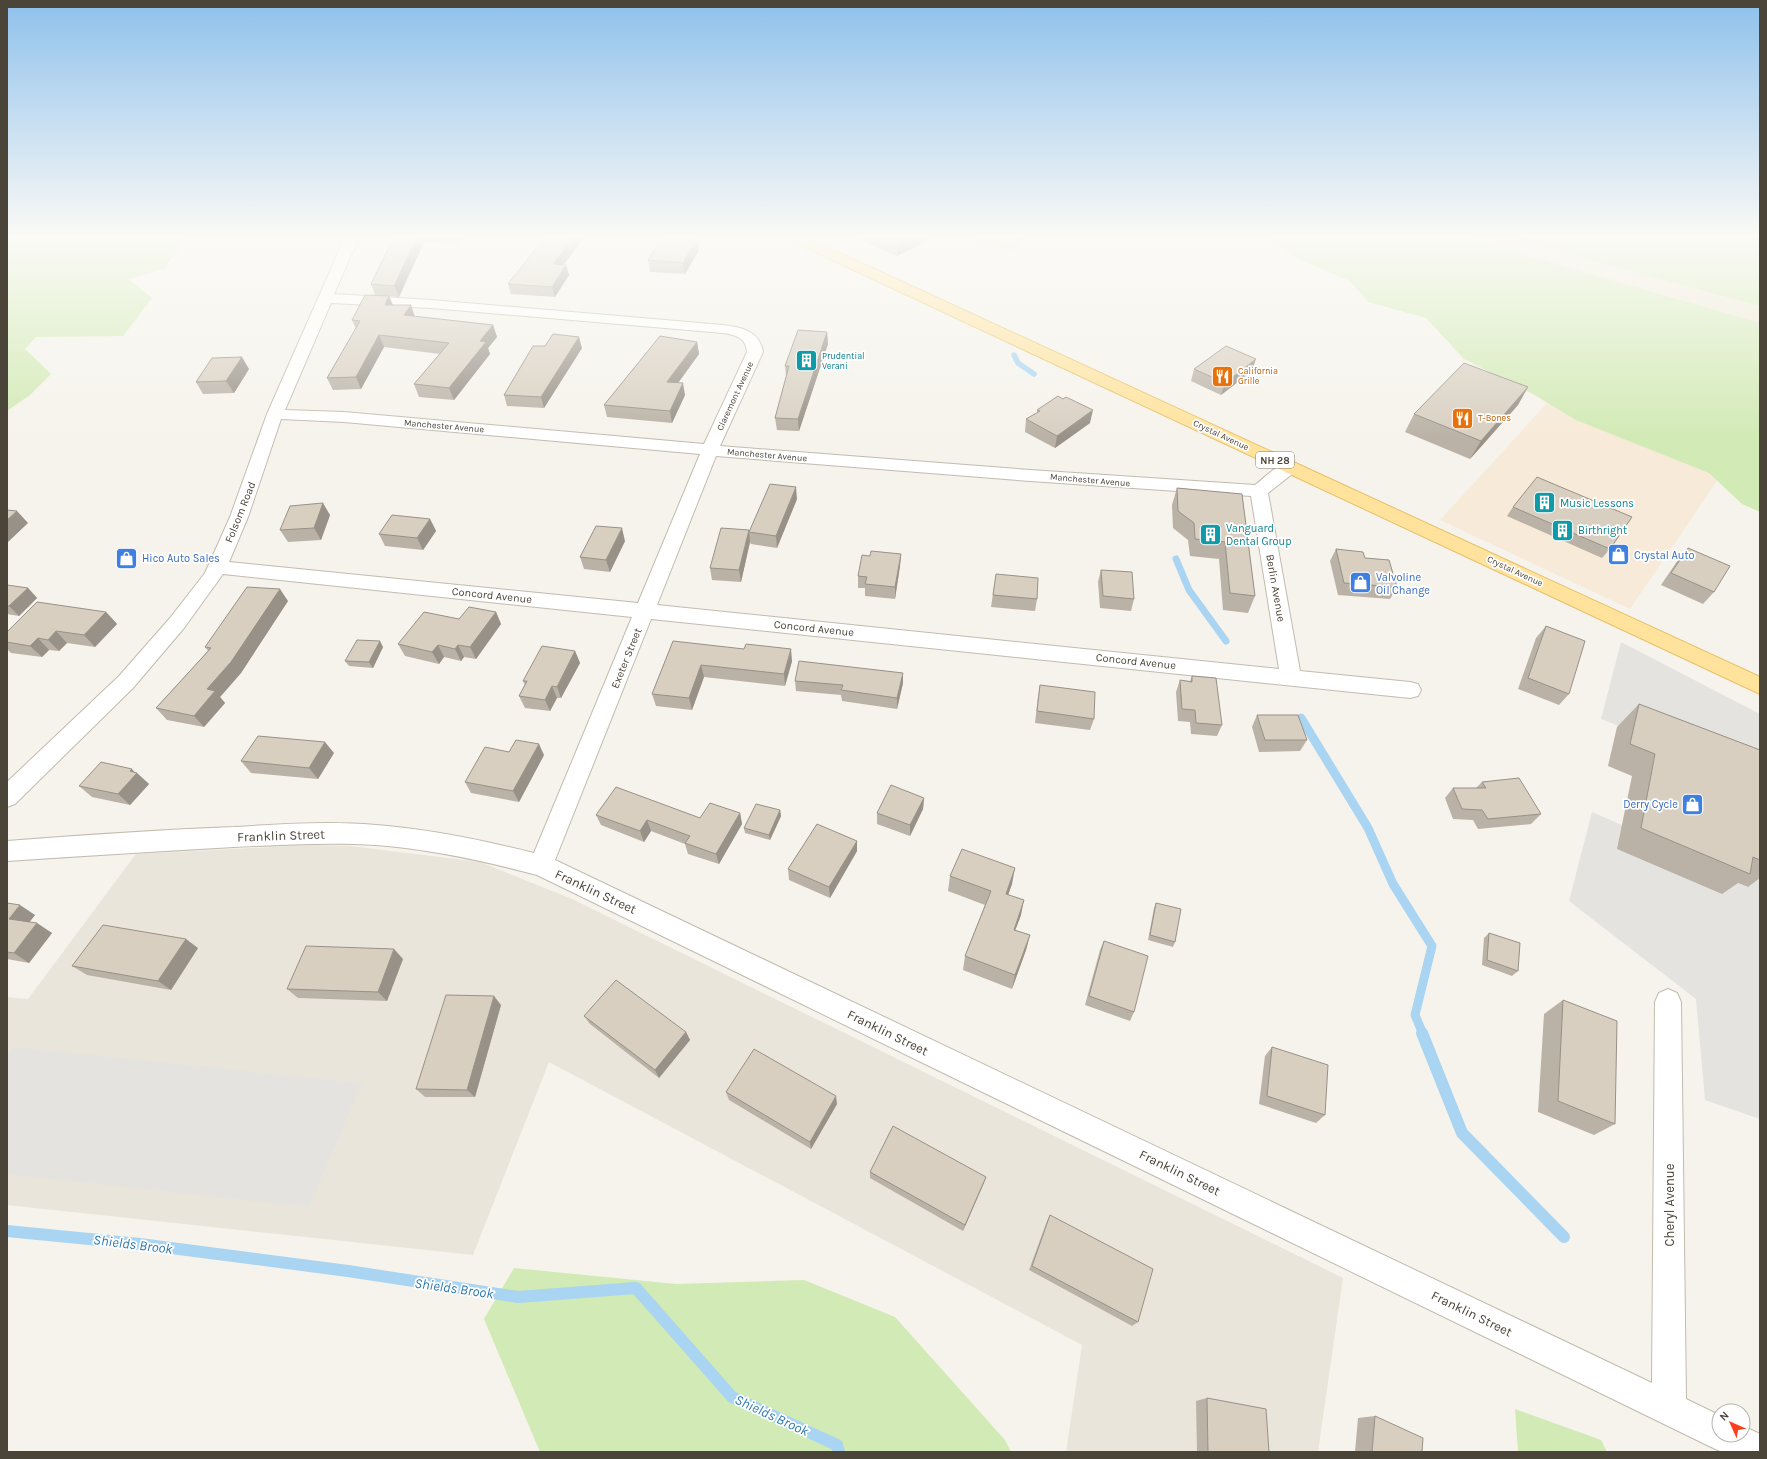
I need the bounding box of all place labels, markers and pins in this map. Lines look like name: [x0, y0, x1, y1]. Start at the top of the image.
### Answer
building icon: Prudential Verani: [794, 348, 820, 374]
place label: Prudential Verani: [822, 351, 865, 371]
restaurant icon: California Grille: [1209, 363, 1235, 389]
place label: California Grille: [1238, 366, 1278, 386]
restaurant icon: T-Bones: [1449, 405, 1475, 431]
place label: T-Bones: [1478, 413, 1511, 423]
building icon: Music Lessons: [1532, 490, 1558, 516]
place label: Music Lessons: [1560, 497, 1634, 510]
building icon: Birthright: [1549, 517, 1575, 543]
building icon: Vanguard Dental Group: [1197, 521, 1223, 547]
place label: Vanguard Dental Group: [1226, 522, 1292, 548]
place label: Birthright: [1578, 524, 1627, 537]
shop icon: Crystal Auto: [1606, 542, 1632, 568]
shop icon: Hico Auto Sales: [114, 545, 140, 571]
place label: Crystal Auto: [1634, 549, 1695, 562]
place label: Hico Auto Sales: [142, 552, 220, 565]
shop icon: Valvoline Oil Change: [1347, 570, 1373, 596]
place label: Valvoline Oil Change: [1376, 571, 1430, 597]
shop icon: Derry Cycle: [1680, 791, 1706, 817]
place label: Derry Cycle: [1623, 798, 1678, 811]

